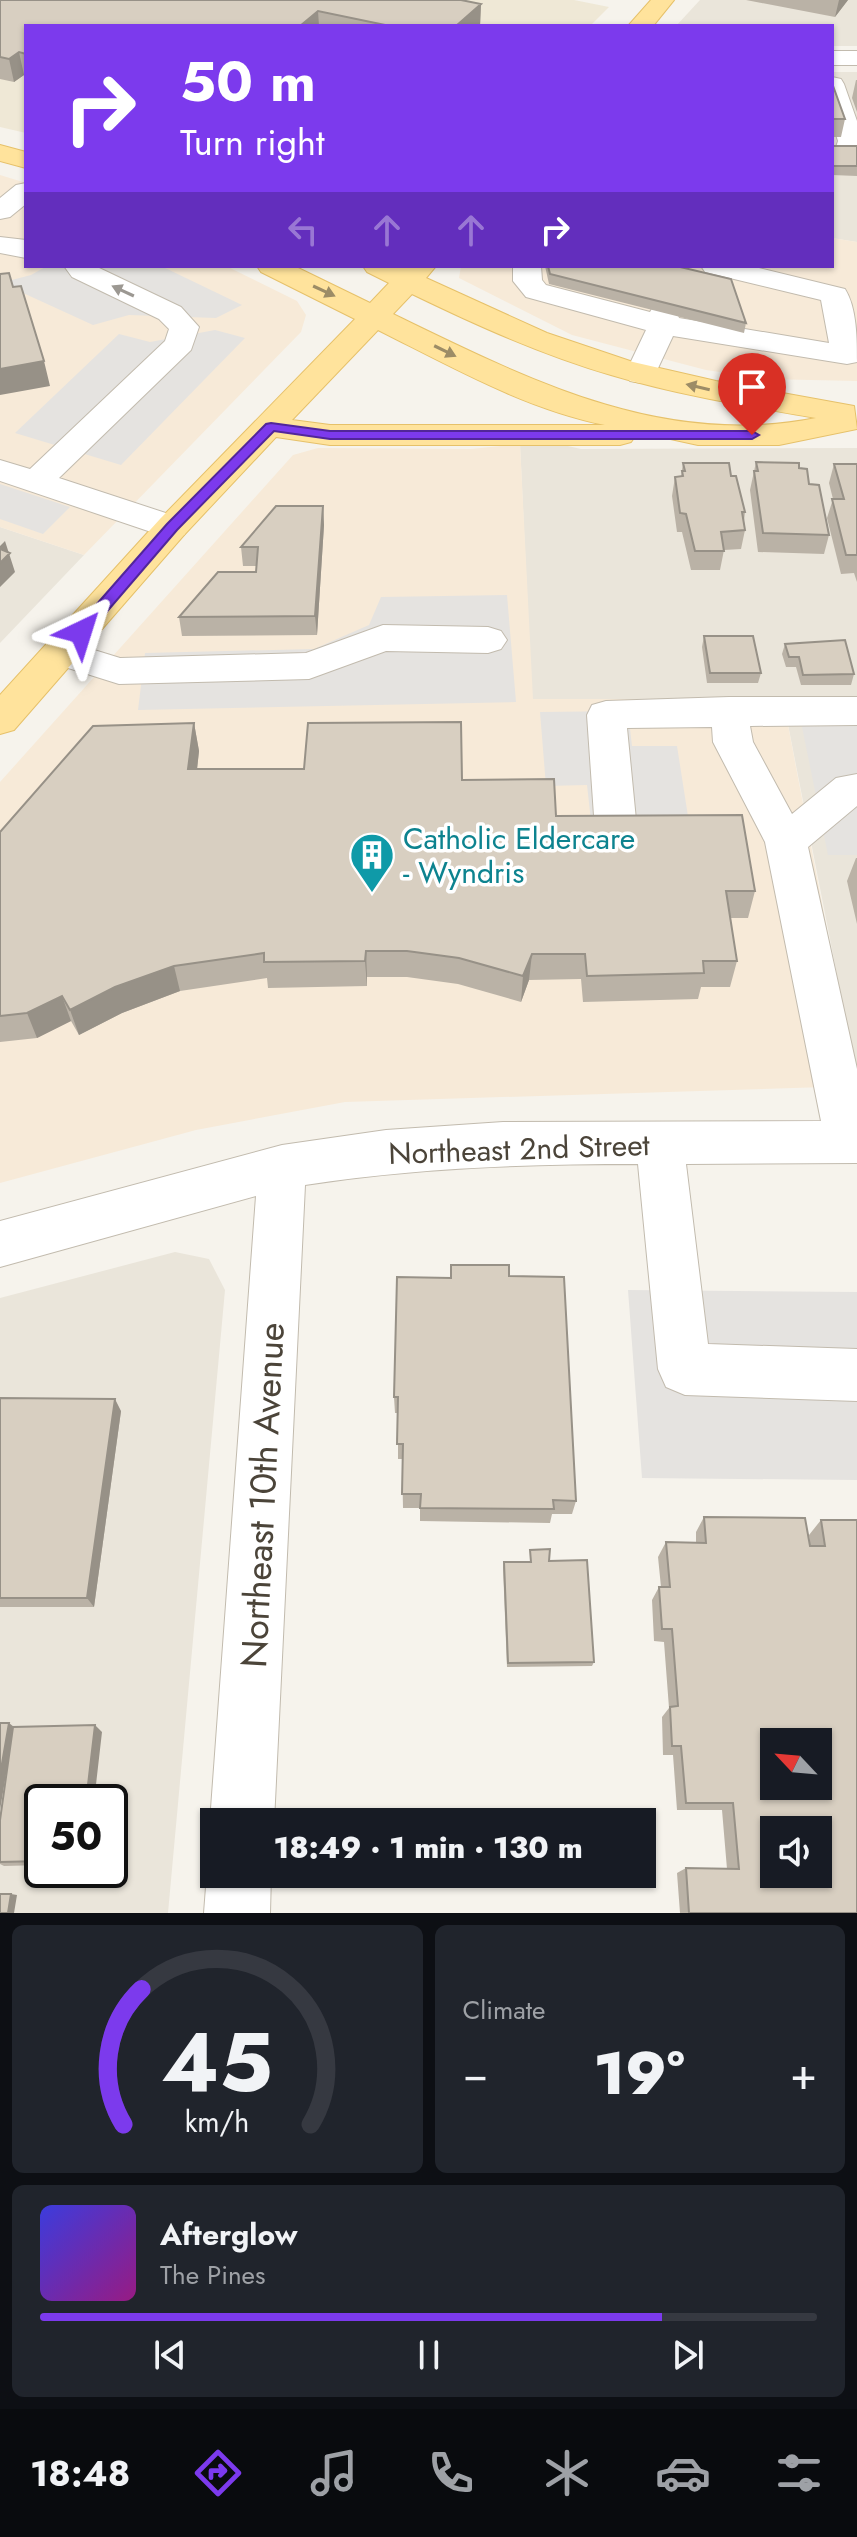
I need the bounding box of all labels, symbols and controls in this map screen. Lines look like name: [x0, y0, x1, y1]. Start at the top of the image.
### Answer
text: 50 m: [180, 41, 316, 122]
icon: right: [48, 56, 152, 160]
text: Turn right: [180, 116, 325, 168]
icon: left: [281, 208, 325, 252]
icon: ahead: [365, 208, 409, 252]
icon: ahead: [449, 208, 493, 252]
icon: right: [533, 208, 577, 252]
one-way arrow: [112, 284, 135, 298]
one-way arrow: [312, 284, 335, 298]
one-way arrow: [434, 344, 457, 358]
pin: [718, 353, 786, 435]
icon: arrive: [730, 365, 774, 409]
one-way arrow: [685, 380, 710, 393]
position arrow: [39, 590, 123, 674]
place label: Catholic Eldercare - Wyndris: [403, 817, 635, 894]
building icon: Catholic Eldercare - Wyndris: [348, 831, 396, 894]
street label: Northeast 2nd Street: [388, 1123, 651, 1175]
street label: Northeast 10th Avenue: [227, 1321, 297, 1669]
north arrow: [760, 1728, 832, 1800]
map controls: [760, 1728, 832, 1888]
speed limit sign: 50: [24, 1784, 128, 1888]
button: sound: [760, 1816, 832, 1888]
text: 18:49 · 1 min · 130 m: [273, 1826, 583, 1869]
text: Climate: [463, 1991, 545, 2029]
text: 45: [161, 2002, 273, 2122]
text: 19°: [593, 2030, 685, 2117]
text: −: [463, 2042, 488, 2106]
text: +: [790, 2042, 817, 2106]
text: km/h: [185, 2101, 250, 2143]
text: Afterglow: [160, 2213, 297, 2256]
text: The Pines: [160, 2256, 265, 2294]
icon: previous: [148, 2333, 192, 2377]
icon: pause: [407, 2333, 451, 2377]
icon: next: [666, 2333, 710, 2377]
icon: directions: [190, 2445, 246, 2501]
icon: music: [306, 2445, 362, 2501]
icon: phone: [423, 2445, 479, 2501]
icon: climate: [539, 2445, 595, 2501]
icon: car: [655, 2445, 711, 2501]
icon: filters: [771, 2445, 827, 2501]
text: 18:48: [30, 2447, 130, 2499]

